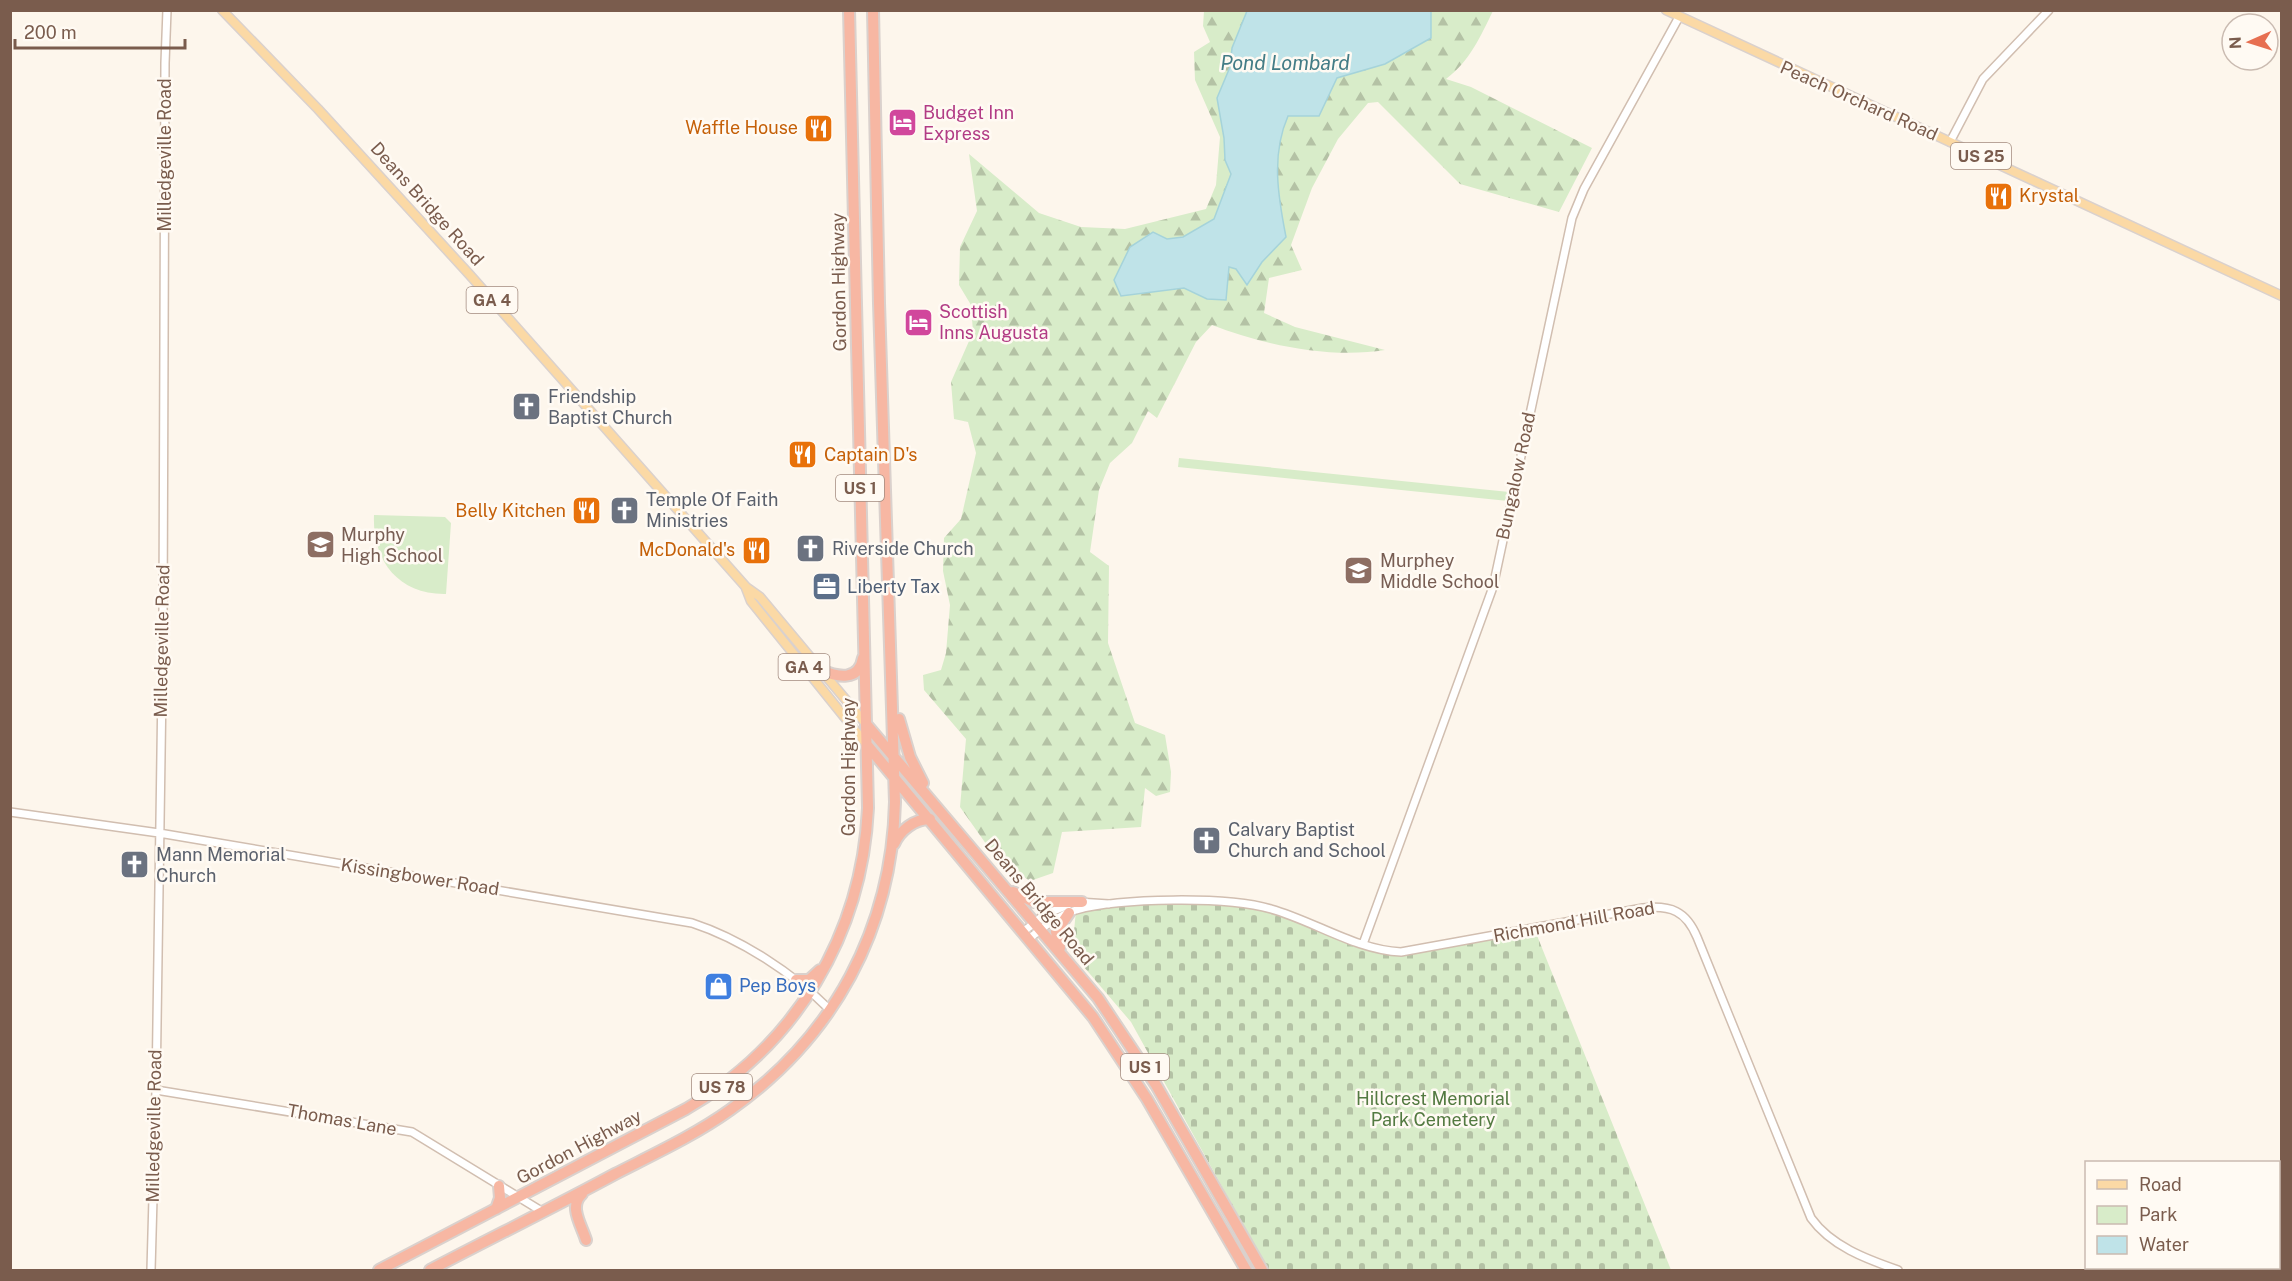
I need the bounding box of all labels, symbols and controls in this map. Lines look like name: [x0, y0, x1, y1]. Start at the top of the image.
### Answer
scale bar: [15, 12, 184, 50]
north arrow: [2220, 12, 2280, 72]
text: 200 m: [24, 22, 77, 43]
text: N: [2226, 36, 2245, 50]
water label: Pond Lombard: [1220, 51, 1350, 75]
street label: Peach Orchard Road: [1777, 56, 1941, 145]
street label: Milledgeville Road: [154, 78, 175, 232]
place label: Budget Inn Express: [923, 102, 1014, 144]
hotel icon: Budget Inn Express: [886, 107, 918, 139]
restaurant icon: Waffle House: [803, 112, 835, 144]
place label: Waffle House: [685, 117, 798, 138]
street label: Deans Bridge Road: [367, 138, 488, 270]
road number: US 25: [1951, 143, 2011, 169]
restaurant icon: Krystal: [1982, 180, 2014, 212]
place label: Krystal: [2019, 185, 2079, 206]
street label: Gordon Highway: [827, 212, 850, 351]
road number: GA 4: [466, 287, 518, 313]
place label: Scottish Inns Augusta: [939, 301, 1048, 343]
hotel icon: Scottish Inns Augusta: [902, 306, 934, 338]
place label: Friendship Baptist Church: [548, 386, 672, 428]
church icon: Friendship Baptist Church: [511, 391, 543, 423]
street label: Bungalow Road: [1492, 410, 1539, 542]
restaurant icon: Captain D's: [787, 439, 819, 471]
place label: Captain D's: [824, 444, 917, 465]
road number: US 1: [836, 475, 884, 501]
place label: Temple Of Faith Ministries: [646, 489, 778, 531]
church icon: Temple Of Faith Ministries: [609, 494, 641, 526]
restaurant icon: Belly Kitchen: [571, 495, 603, 527]
place label: Belly Kitchen: [455, 500, 566, 521]
place label: Murphy High School: [341, 524, 443, 566]
school or university icon: Murphy High School: [304, 529, 336, 561]
church icon: Riverside Church: [795, 533, 827, 565]
restaurant icon: McDonald's: [740, 534, 772, 566]
place label: Riverside Church: [832, 538, 974, 559]
place label: McDonald's: [639, 539, 735, 560]
place label: Murphey Middle School: [1380, 550, 1499, 592]
school or university icon: Murphey Middle School: [1343, 555, 1375, 587]
street label: Milledgeville Road: [150, 564, 173, 718]
office icon: Liberty Tax: [810, 571, 842, 603]
place label: Liberty Tax: [847, 576, 940, 597]
road number: GA 4: [778, 654, 830, 680]
street label: Gordon Highway: [838, 697, 859, 836]
place label: Calvary Baptist Church and School: [1228, 819, 1386, 861]
church icon: Calvary Baptist Church and School: [1191, 824, 1223, 856]
street label: Deans Bridge Road: [980, 834, 1098, 969]
place label: Mann Memorial Church: [156, 844, 286, 886]
church icon: Mann Memorial Church: [119, 849, 151, 881]
street label: Kissingbower Road: [339, 854, 501, 899]
street label: Richmond Hill Road: [1491, 897, 1656, 946]
shop icon: Pep Boys: [702, 970, 734, 1002]
place label: Pep Boys: [739, 975, 816, 996]
street label: Milledgeville Road: [142, 1049, 165, 1203]
road number: US 1: [1121, 1054, 1169, 1080]
road number: US 78: [692, 1074, 752, 1100]
park label: Hillcrest Memorial Park Cemetery: [1356, 1088, 1510, 1130]
street label: Thomas Lane: [286, 1100, 398, 1139]
street label: Gordon Highway: [513, 1105, 645, 1188]
legend: [2085, 1161, 2280, 1269]
text: Road: [2139, 1174, 2182, 1195]
text: Park: [2139, 1204, 2177, 1225]
text: Water: [2139, 1234, 2189, 1255]

